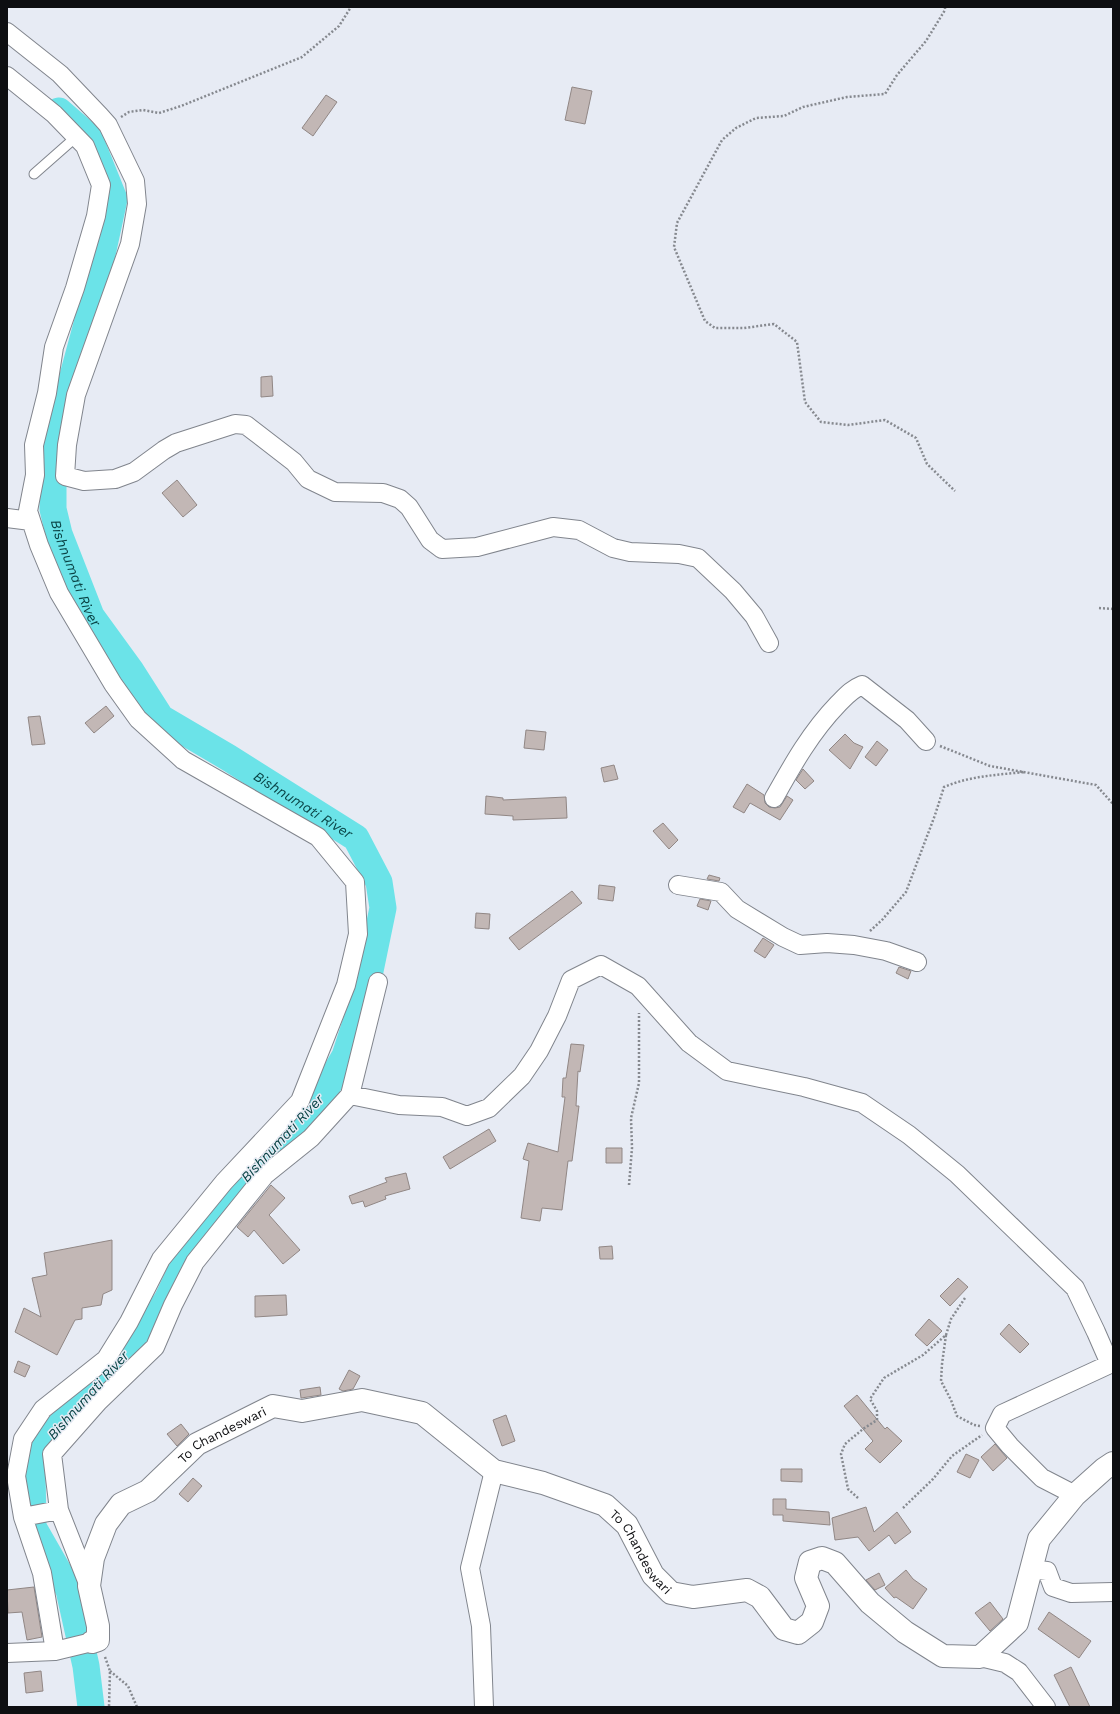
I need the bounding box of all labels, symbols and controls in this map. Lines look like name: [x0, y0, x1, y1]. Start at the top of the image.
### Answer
water label: Bishnumati River: [48, 518, 104, 630]
water label: Bishnumati River: [251, 768, 356, 842]
water label: Bishnumati River: [237, 1091, 327, 1185]
water label: Bishnumati River: [44, 1347, 132, 1443]
street label: To Chandeswari: [175, 1404, 269, 1466]
street label: To Chandeswari: [607, 1506, 675, 1597]

